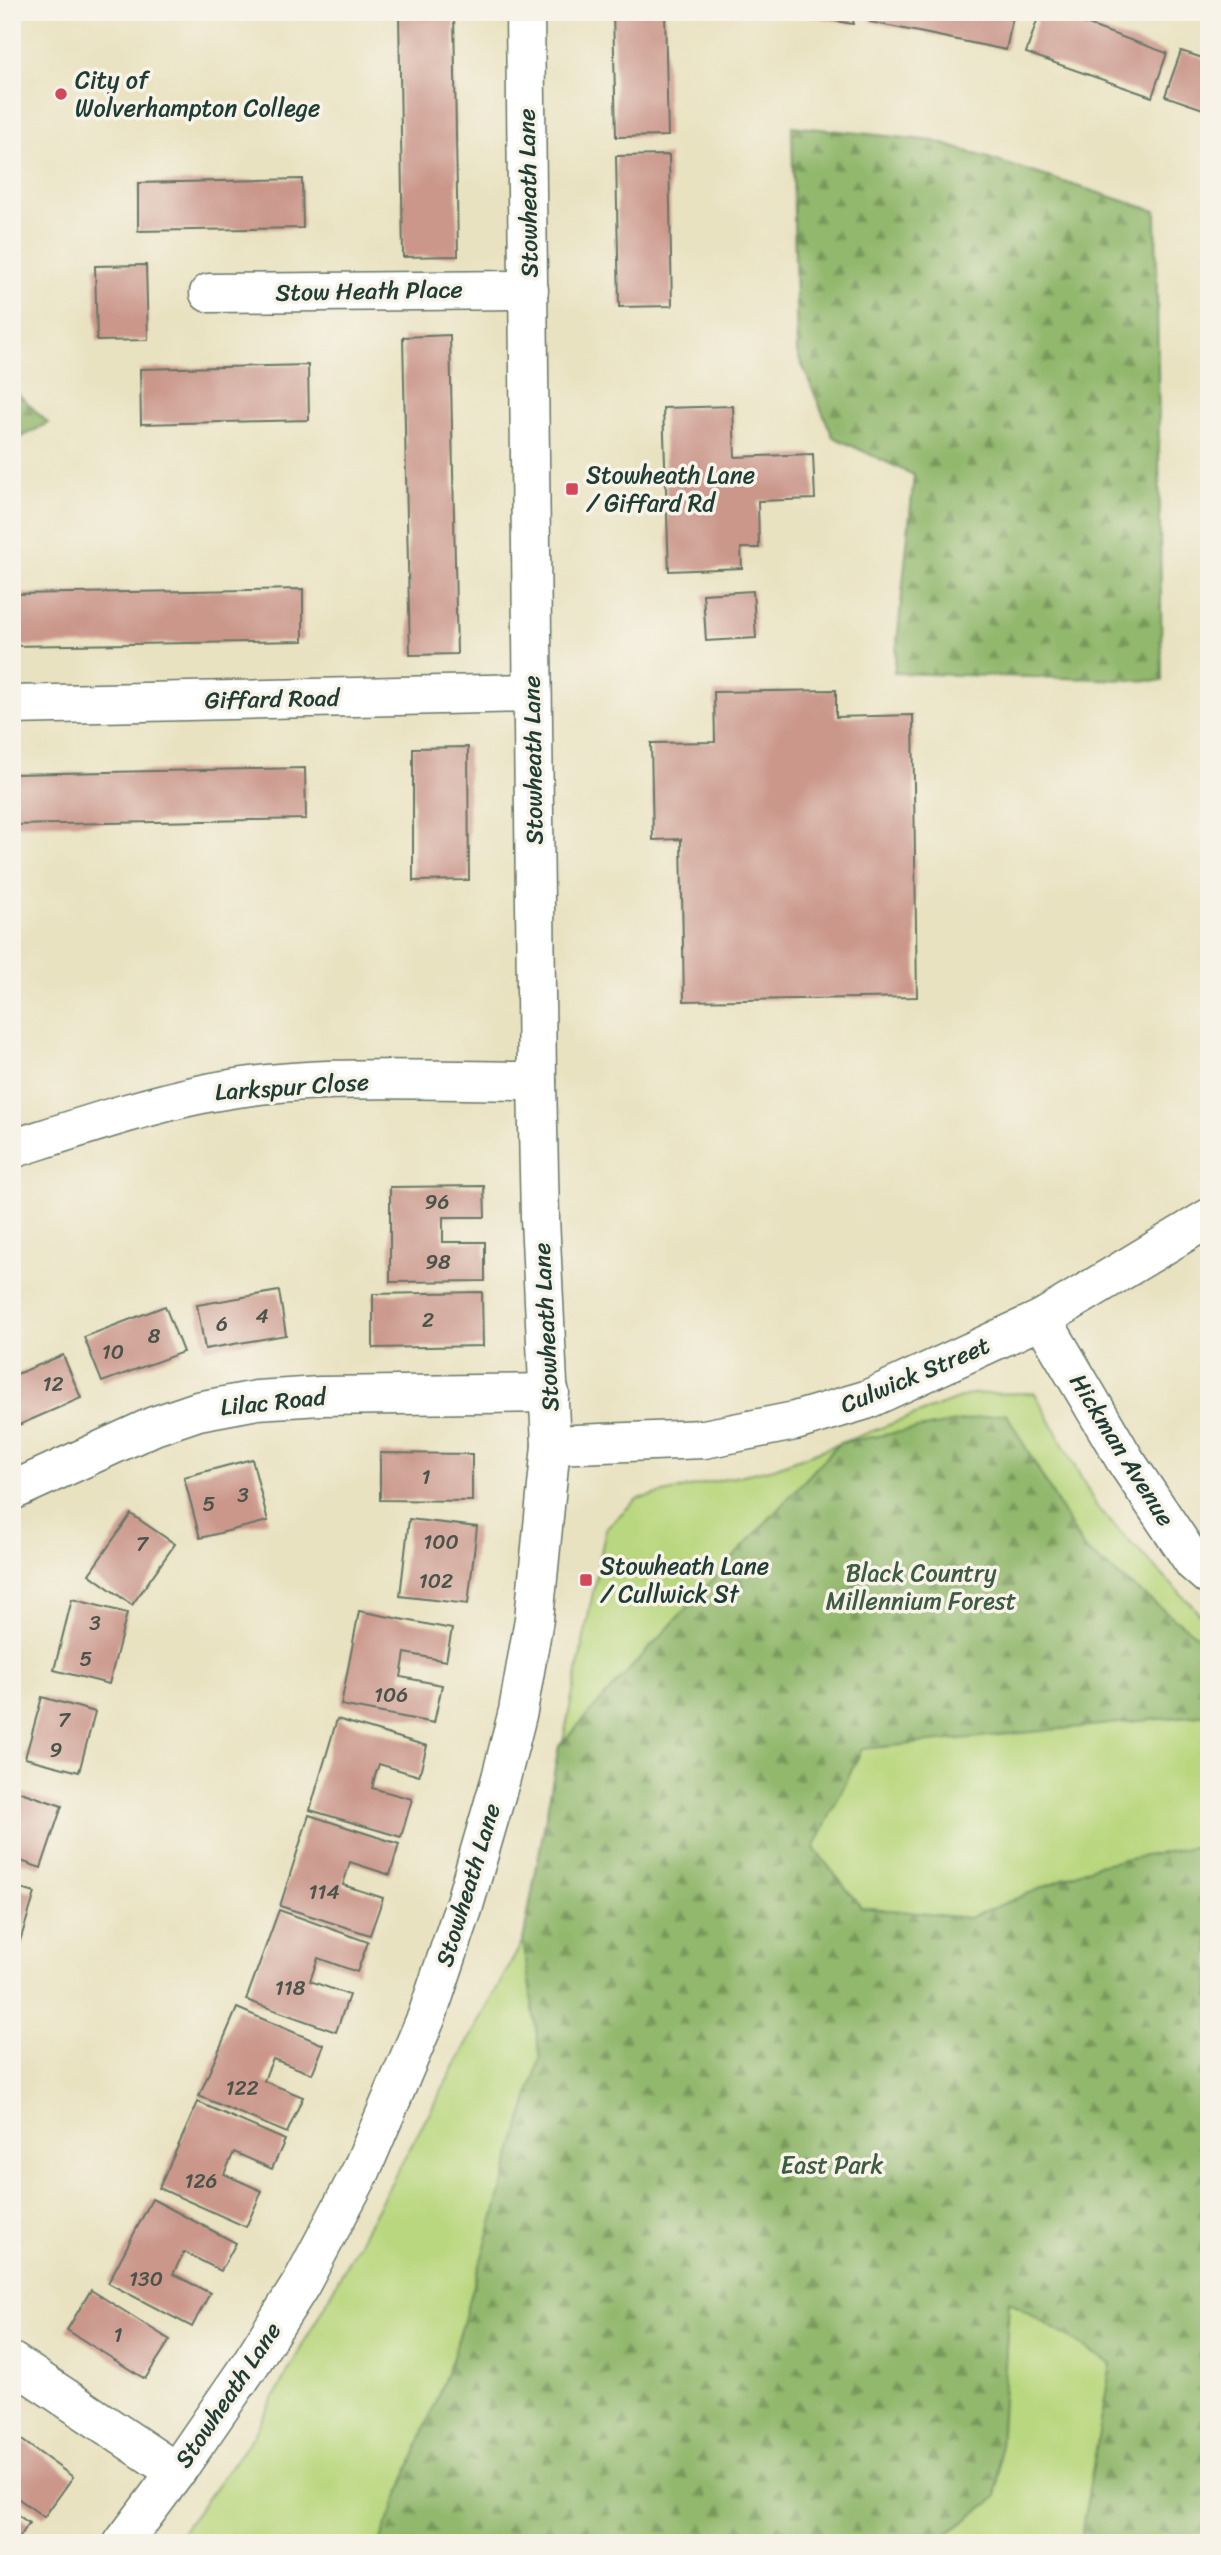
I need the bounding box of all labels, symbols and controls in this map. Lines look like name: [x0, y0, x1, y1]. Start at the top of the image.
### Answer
place label: City of Wolverhampton College: [75, 59, 320, 129]
marker: City of Wolverhampton College: [53, 86, 69, 102]
street label: Stowheath Lane: [506, 108, 550, 278]
street label: Stow Heath Place: [275, 268, 463, 314]
place label: Stowheath Lane / Giffard Rd: [586, 454, 755, 524]
marker: Stowheath Lane / Giffard Rd: [564, 481, 580, 497]
street label: Stowheath Lane: [511, 675, 555, 845]
street label: Giffard Road: [204, 677, 341, 721]
street label: Larkspur Close: [214, 1061, 370, 1113]
house number: 96: [425, 1183, 449, 1221]
street label: Stowheath Lane: [521, 1241, 571, 1413]
house number: 98: [425, 1243, 451, 1281]
house number: 4: [255, 1297, 269, 1335]
house number: 2: [422, 1301, 434, 1339]
house number: 6: [216, 1305, 228, 1343]
house number: 8: [148, 1317, 161, 1355]
street label: Culwick Street: [833, 1325, 997, 1425]
house number: 10: [102, 1333, 124, 1371]
house number: 12: [42, 1365, 64, 1403]
street label: Hickman Avenue: [1058, 1365, 1186, 1535]
street label: Lilac Road: [218, 1375, 329, 1428]
house number: 1: [421, 1458, 431, 1496]
house number: 3: [237, 1476, 249, 1514]
house number: 5: [203, 1485, 216, 1523]
house number: 100: [423, 1523, 459, 1561]
house number: 7: [136, 1525, 150, 1563]
place label: Stowheath Lane / Cullwick St: [600, 1545, 769, 1615]
park label: Black Country Millennium Forest: [826, 1552, 1016, 1622]
house number: 102: [419, 1562, 453, 1600]
marker: Stowheath Lane / Cullwick St: [578, 1572, 594, 1588]
house number: 3: [89, 1604, 101, 1642]
house number: 5: [80, 1640, 93, 1678]
house number: 106: [374, 1676, 408, 1714]
house number: 7: [58, 1701, 72, 1739]
house number: 9: [50, 1731, 63, 1769]
street label: Stowheath Lane: [423, 1798, 513, 1972]
house number: 114: [308, 1873, 340, 1911]
house number: 118: [275, 1969, 306, 2007]
house number: 122: [225, 2069, 259, 2107]
park label: East Park: [781, 2144, 883, 2186]
house number: 126: [184, 2162, 218, 2200]
house number: 130: [129, 2260, 163, 2298]
street label: Stowheath Lane: [163, 2313, 293, 2477]
house number: 1: [113, 2316, 123, 2354]

